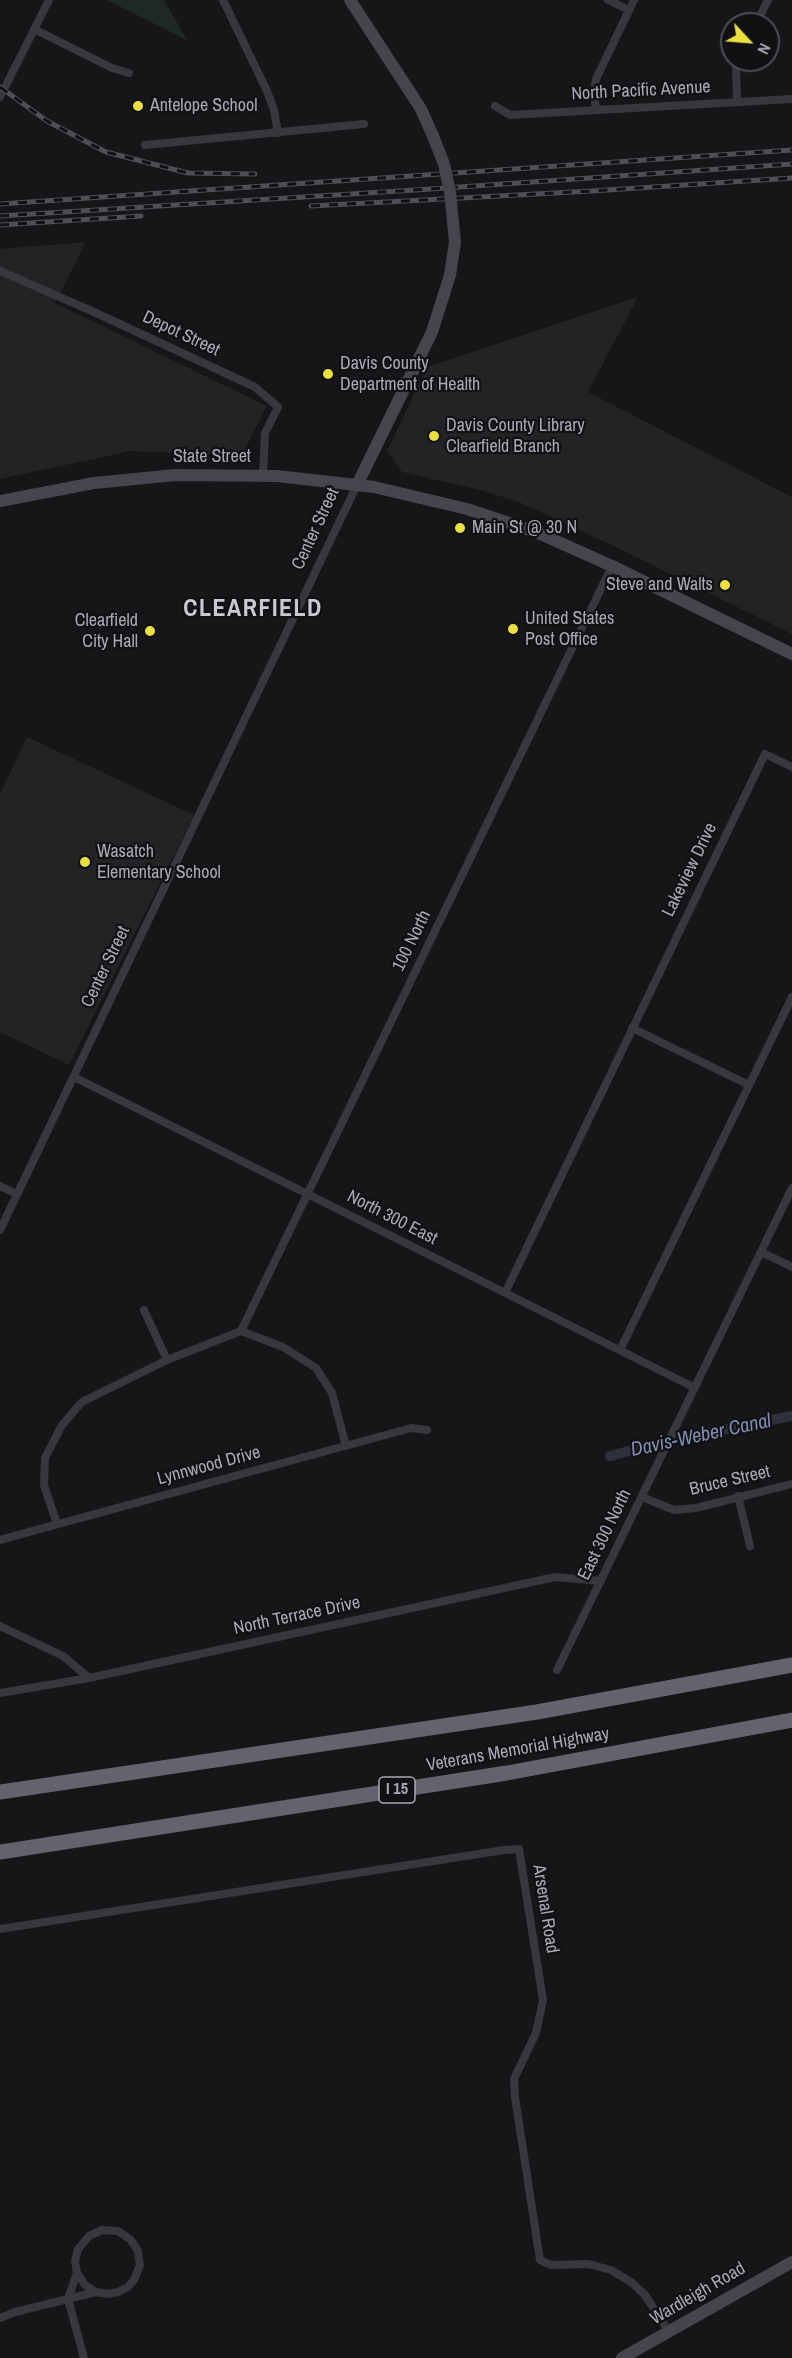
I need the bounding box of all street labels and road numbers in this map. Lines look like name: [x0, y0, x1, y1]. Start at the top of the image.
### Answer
street label: North Pacific Avenue: [571, 77, 711, 105]
street label: Depot Street: [139, 307, 223, 361]
street label: State Street: [173, 446, 251, 468]
street label: Center Street: [288, 485, 344, 573]
street label: Lakeview Drive: [658, 820, 722, 920]
street label: 100 North: [388, 907, 436, 975]
street label: Center Street: [77, 923, 135, 1011]
street label: North 300 East: [343, 1186, 441, 1250]
street label: Lynnwood Drive: [155, 1442, 263, 1490]
street label: Bruce Street: [688, 1461, 772, 1501]
street label: East 300 North: [574, 1486, 636, 1584]
street label: North Terrace Drive: [232, 1592, 362, 1640]
street label: Veterans Memorial Highway: [425, 1723, 611, 1777]
road number: I 15: [379, 1777, 415, 1803]
street label: Arsenal Road: [527, 1863, 563, 1955]
street label: Wardleigh Road: [647, 2258, 749, 2330]

